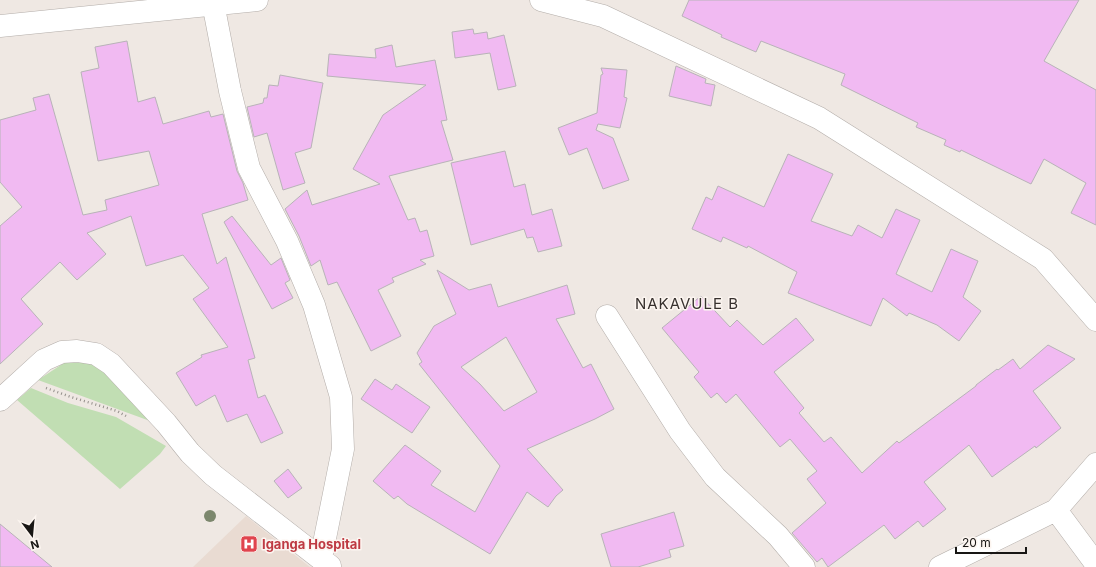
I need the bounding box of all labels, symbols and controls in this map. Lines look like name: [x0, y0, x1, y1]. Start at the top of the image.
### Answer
district label: NAKAVULE B: [635, 294, 739, 313]
north arrow: [12, 515, 52, 555]
scale bar: [956, 529, 1026, 555]
hospital icon: Iganga Hospital: [239, 534, 259, 554]
text: 20 m: [962, 535, 991, 550]
place label: Iganga Hospital: [262, 536, 361, 552]
text: N: [29, 537, 41, 552]

